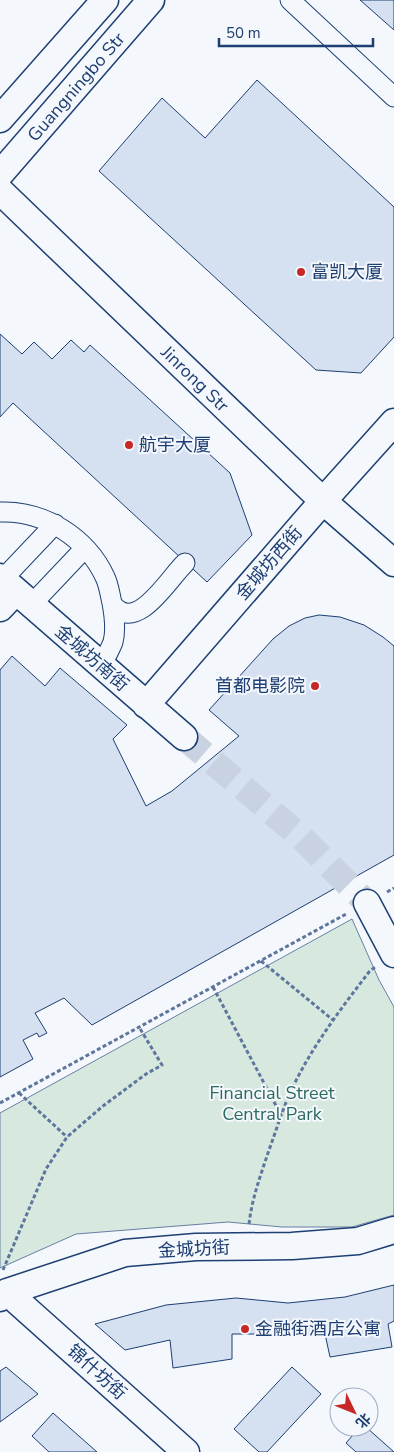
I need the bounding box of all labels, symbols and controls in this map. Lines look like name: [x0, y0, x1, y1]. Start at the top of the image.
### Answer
scale bar: [219, 15, 373, 47]
text: 50 m: [226, 23, 261, 43]
street label: Guangningbo Str: [22, 27, 131, 147]
place label: 富凯大厦: [311, 260, 383, 284]
marker: 富凯大厦: [295, 266, 307, 278]
street label: Jinrong Str: [155, 340, 235, 418]
place label: 航宇大厦: [139, 433, 211, 457]
marker: 航宇大厦: [123, 439, 135, 451]
street label: 金城坊西街: [230, 521, 308, 605]
street label: 金城坊南街: [50, 619, 134, 697]
place label: 首都电影院: [215, 674, 305, 698]
marker: 首都电影院: [309, 680, 321, 692]
park label: Financial Street Central Park: [209, 1081, 335, 1126]
street label: 金城坊街: [157, 1235, 231, 1263]
place label: 金融街酒店公寓: [255, 1317, 381, 1341]
marker: 金融街酒店公寓: [239, 1323, 251, 1335]
street label: 锦什坊街: [62, 1339, 132, 1405]
north arrow: [329, 1387, 379, 1437]
text: 北: [351, 1409, 375, 1432]

